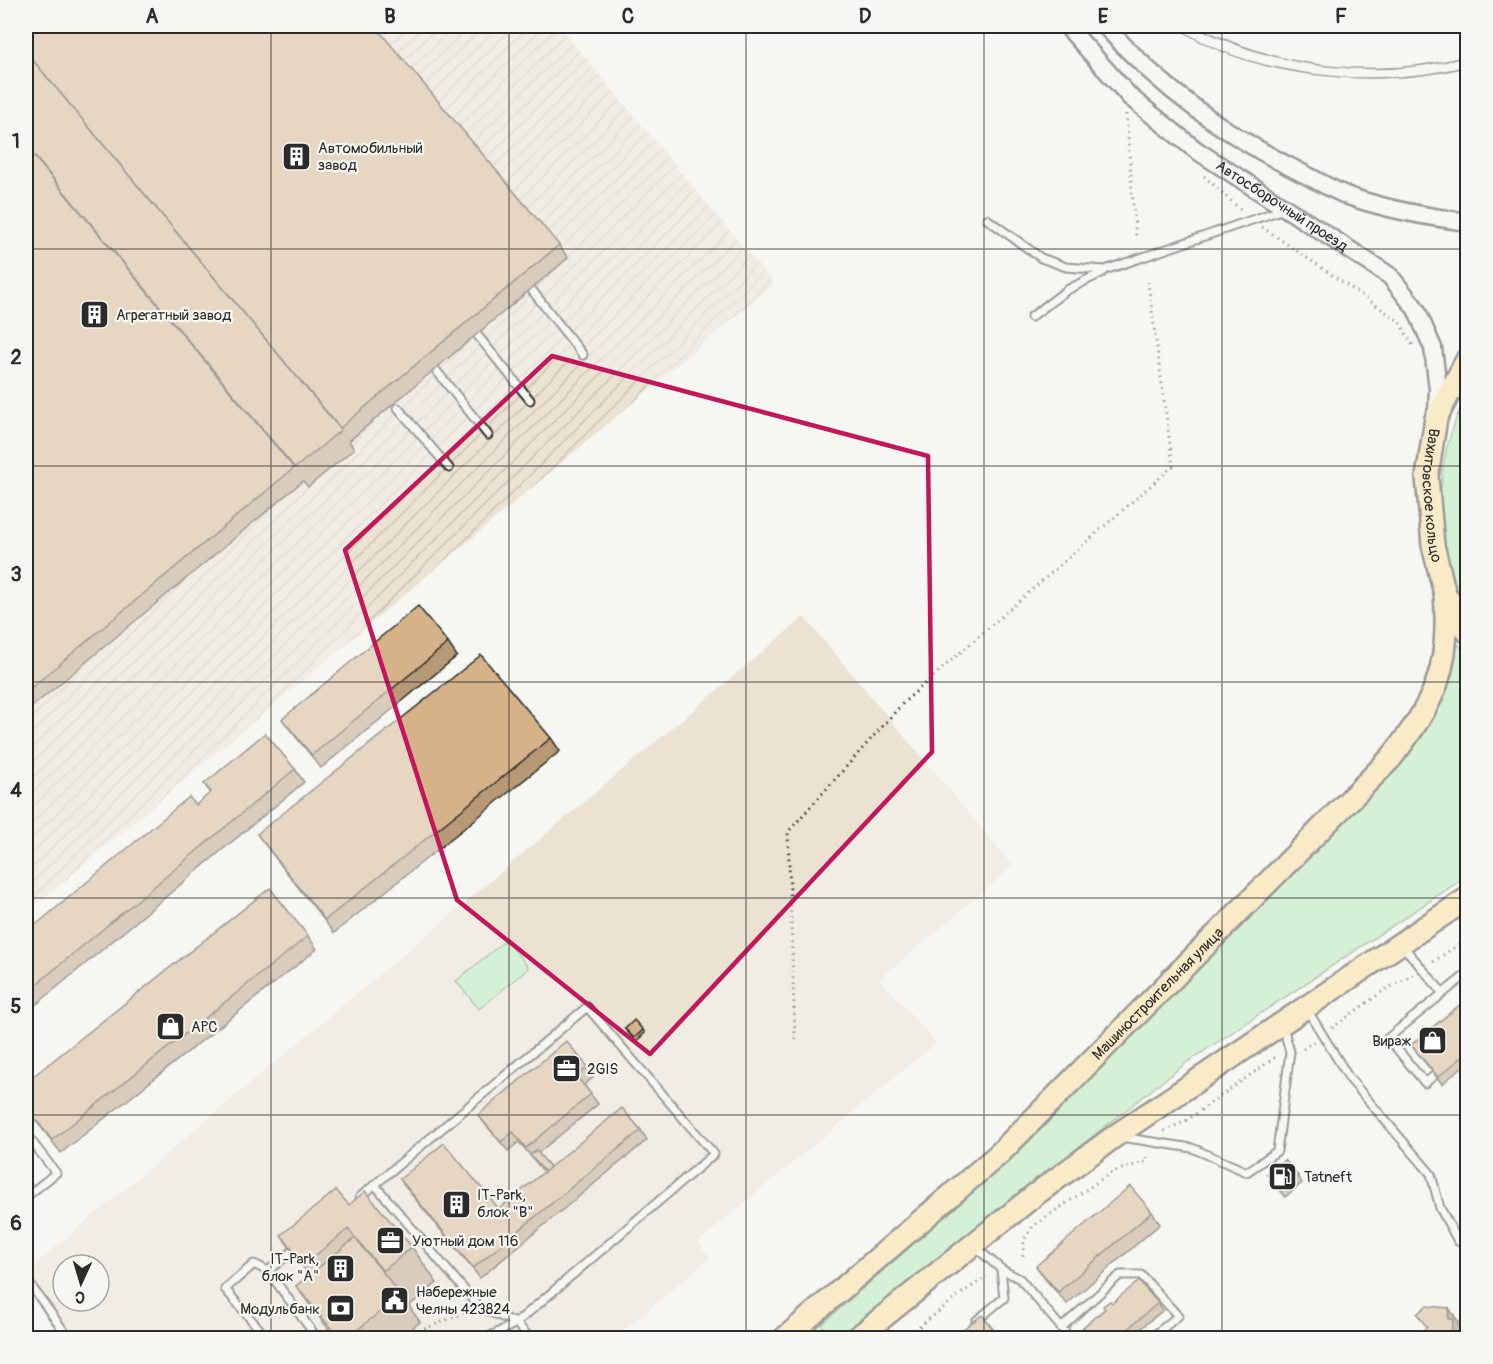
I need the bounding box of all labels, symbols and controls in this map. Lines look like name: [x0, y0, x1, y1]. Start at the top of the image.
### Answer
text: A: [146, 4, 159, 29]
text: B: [384, 4, 396, 29]
text: C: [622, 4, 634, 29]
text: D: [859, 4, 872, 29]
text: E: [1098, 4, 1109, 29]
text: F: [1335, 4, 1347, 29]
text: 1: [12, 129, 20, 154]
place label: Автомобильный завод: [318, 139, 423, 175]
building icon: Автомобильный завод: [281, 141, 313, 173]
street label: Автосборочный проезд: [1212, 156, 1351, 256]
building icon: Агрегатный завод: [79, 299, 111, 331]
place label: Агрегатный завод: [116, 306, 231, 325]
text: 2: [10, 345, 22, 370]
street label: Вахитовское кольцо: [1417, 427, 1446, 564]
text: 3: [10, 562, 22, 587]
text: 4: [10, 778, 22, 803]
street label: Машиностроительная улица: [1088, 924, 1228, 1064]
text: 5: [11, 994, 22, 1019]
shop icon: АРС: [154, 1011, 186, 1043]
place label: АРС: [191, 1018, 217, 1037]
shop icon: Вираж: [1416, 1025, 1448, 1057]
place label: Вираж: [1372, 1032, 1411, 1051]
office icon: 2GIS: [550, 1053, 582, 1085]
place label: 2GIS: [587, 1060, 618, 1079]
fuel station icon: Tatneft: [1267, 1161, 1299, 1193]
place label: Tatneft: [1304, 1168, 1353, 1187]
place label: IT-Park, блок "В": [477, 1186, 533, 1222]
building icon: IT-Park, блок "В": [440, 1188, 472, 1220]
text: 6: [10, 1211, 22, 1236]
office icon: Уютный дом 116: [375, 1225, 407, 1257]
place label: Уютный дом 116: [412, 1232, 518, 1251]
place label: IT-Park, блок "А": [262, 1250, 319, 1286]
building icon: IT-Park, блок "А": [324, 1252, 356, 1284]
north arrow: [51, 1253, 111, 1313]
place label: Набережные Челны 423824: [416, 1283, 511, 1319]
public building icon: Набережные Челны 423824: [379, 1285, 411, 1317]
text: С: [74, 1287, 86, 1307]
bank icon: Модульбанк: [325, 1293, 357, 1325]
place label: Модульбанк: [240, 1300, 320, 1319]

